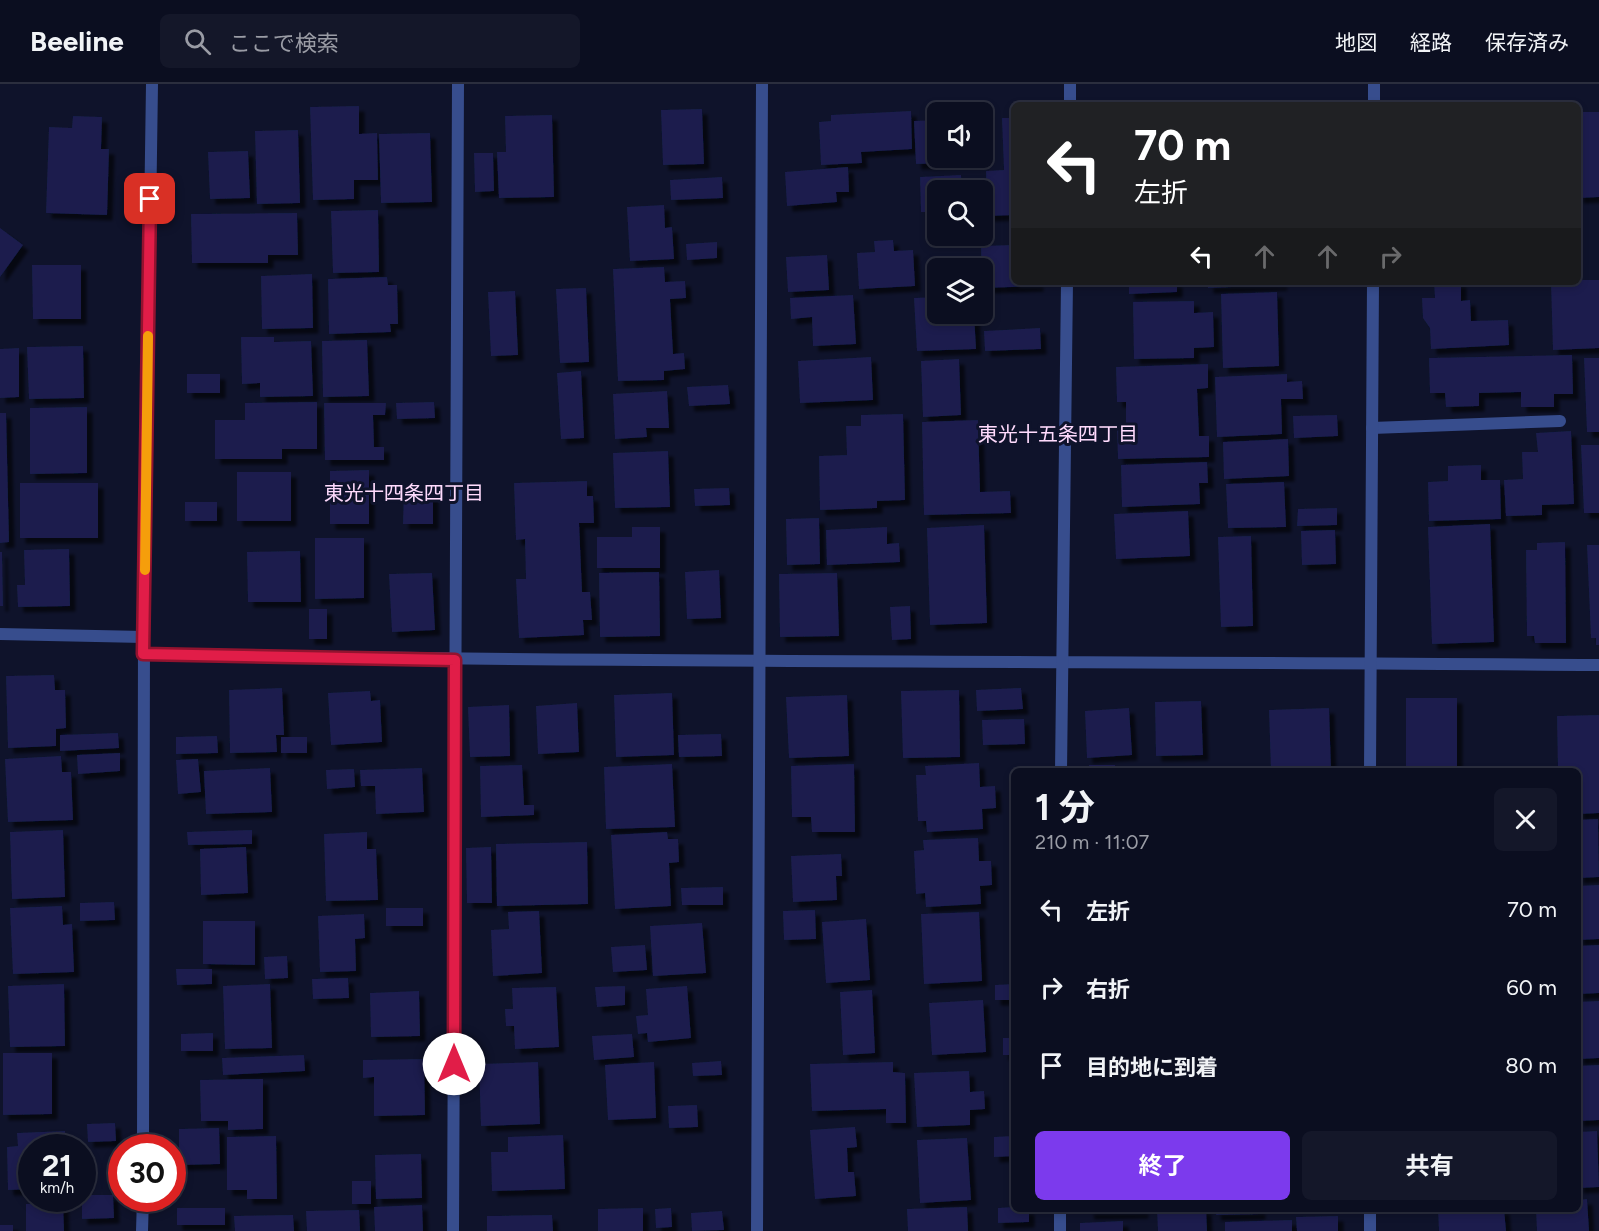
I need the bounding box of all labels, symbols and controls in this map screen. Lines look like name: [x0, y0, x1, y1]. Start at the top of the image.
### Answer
search box: [160, 14, 580, 68]
text: Beeline: [30, 24, 124, 58]
icon: search: [181, 25, 214, 58]
text: ここで検索: [229, 30, 339, 57]
text: 地図: [1335, 30, 1377, 55]
text: 経路: [1410, 30, 1452, 55]
text: 保存済み: [1485, 30, 1569, 55]
map controls: [927, 102, 993, 324]
button: sound: [927, 102, 993, 168]
text: 70 m: [1134, 120, 1231, 171]
icon: left: [1035, 126, 1113, 204]
pin: [124, 173, 175, 224]
text: 左折: [1134, 176, 1188, 209]
button: search: [927, 180, 993, 246]
icon: arrive: [133, 182, 166, 215]
icon: left: [1185, 240, 1218, 273]
icon: ahead: [1248, 240, 1281, 273]
icon: ahead: [1311, 240, 1344, 273]
icon: right: [1374, 240, 1407, 273]
button: layers: [927, 258, 993, 324]
district label: 東光十五条四丁目: [978, 422, 1138, 446]
district label: 東光十四条四丁目: [324, 481, 484, 505]
text: 1 分: [1035, 786, 1095, 829]
button: close: [1494, 788, 1557, 851]
text: 210 m · 11:07: [1035, 830, 1149, 854]
icon: left: [1035, 893, 1068, 926]
text: 70 m: [1507, 896, 1557, 923]
text: 左折: [1086, 898, 1130, 925]
icon: right: [1035, 971, 1068, 1004]
text: 60 m: [1506, 974, 1557, 1001]
text: 右折: [1086, 976, 1130, 1003]
position arrow: [422, 1032, 486, 1096]
icon: arrive: [1035, 1049, 1068, 1082]
text: 80 m: [1505, 1052, 1557, 1079]
text: 目的地に到着: [1086, 1054, 1218, 1081]
button: 終了: [1035, 1131, 1290, 1200]
button: 共有: [1302, 1131, 1557, 1200]
speed limit sign: 30: [108, 1134, 186, 1212]
text: 21: [42, 1147, 72, 1184]
text: km/h: [40, 1179, 74, 1197]

